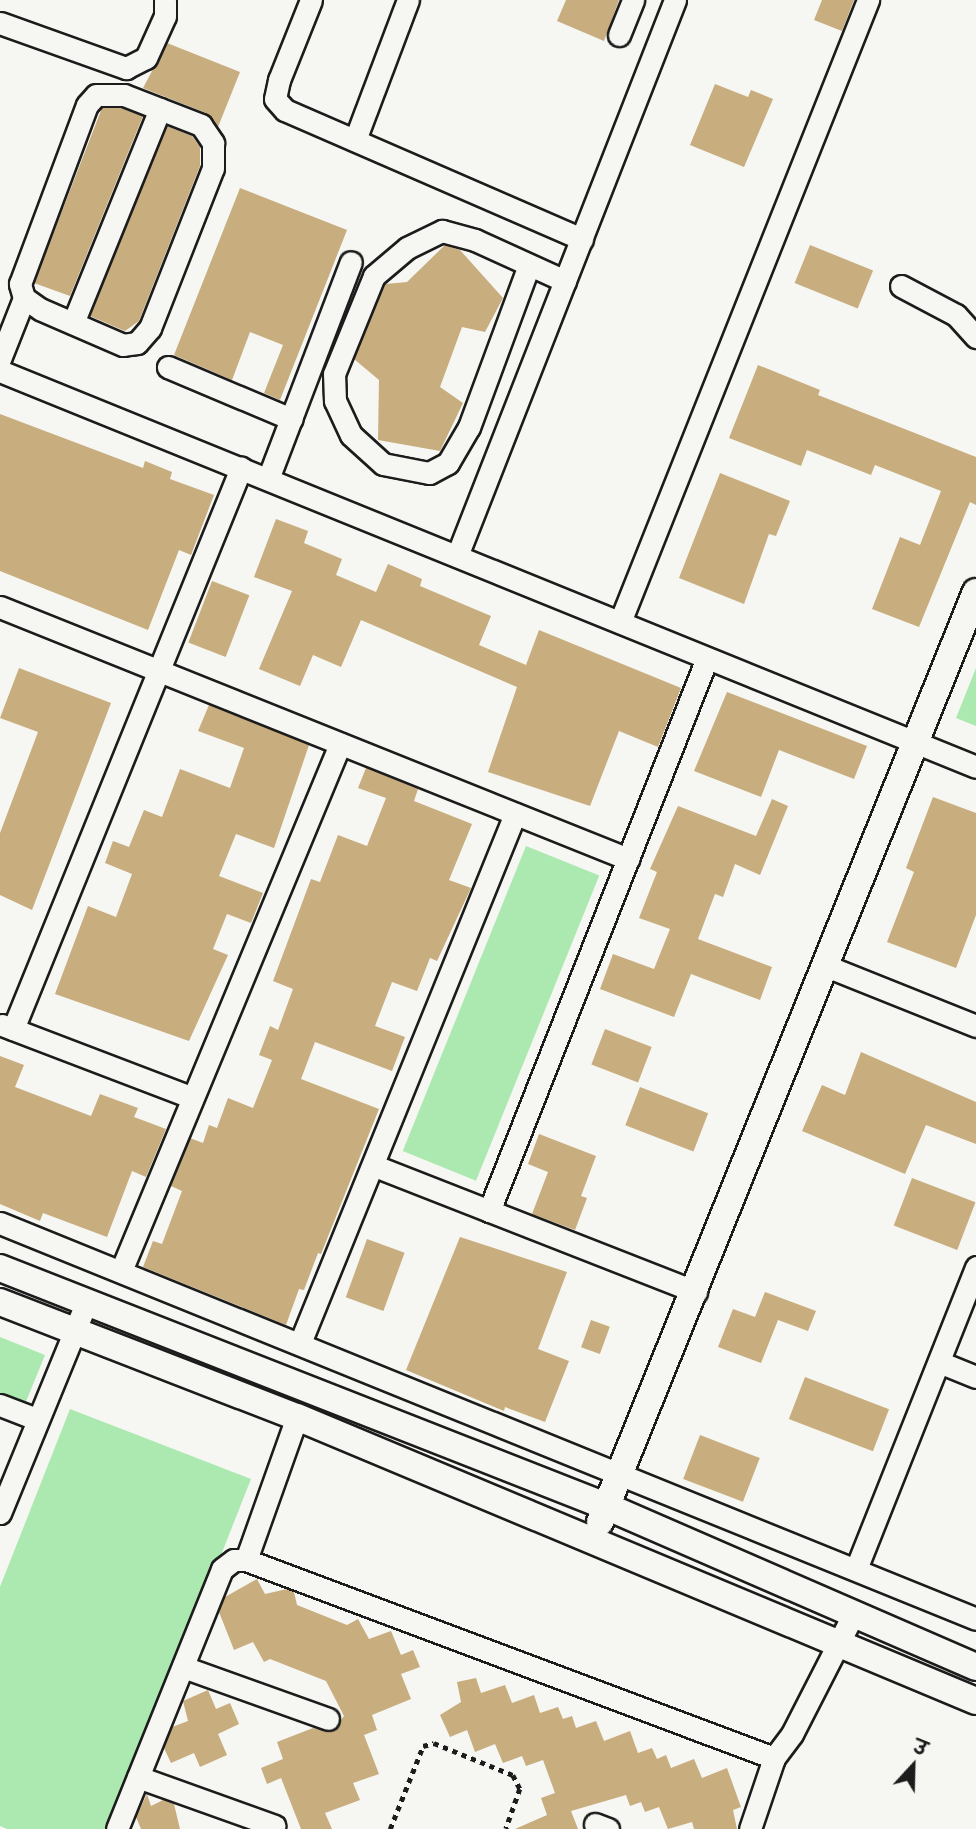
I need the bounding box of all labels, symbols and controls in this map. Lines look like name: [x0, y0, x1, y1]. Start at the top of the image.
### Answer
north arrow: [878, 1731, 948, 1801]
text: उ: [910, 1731, 932, 1762]

